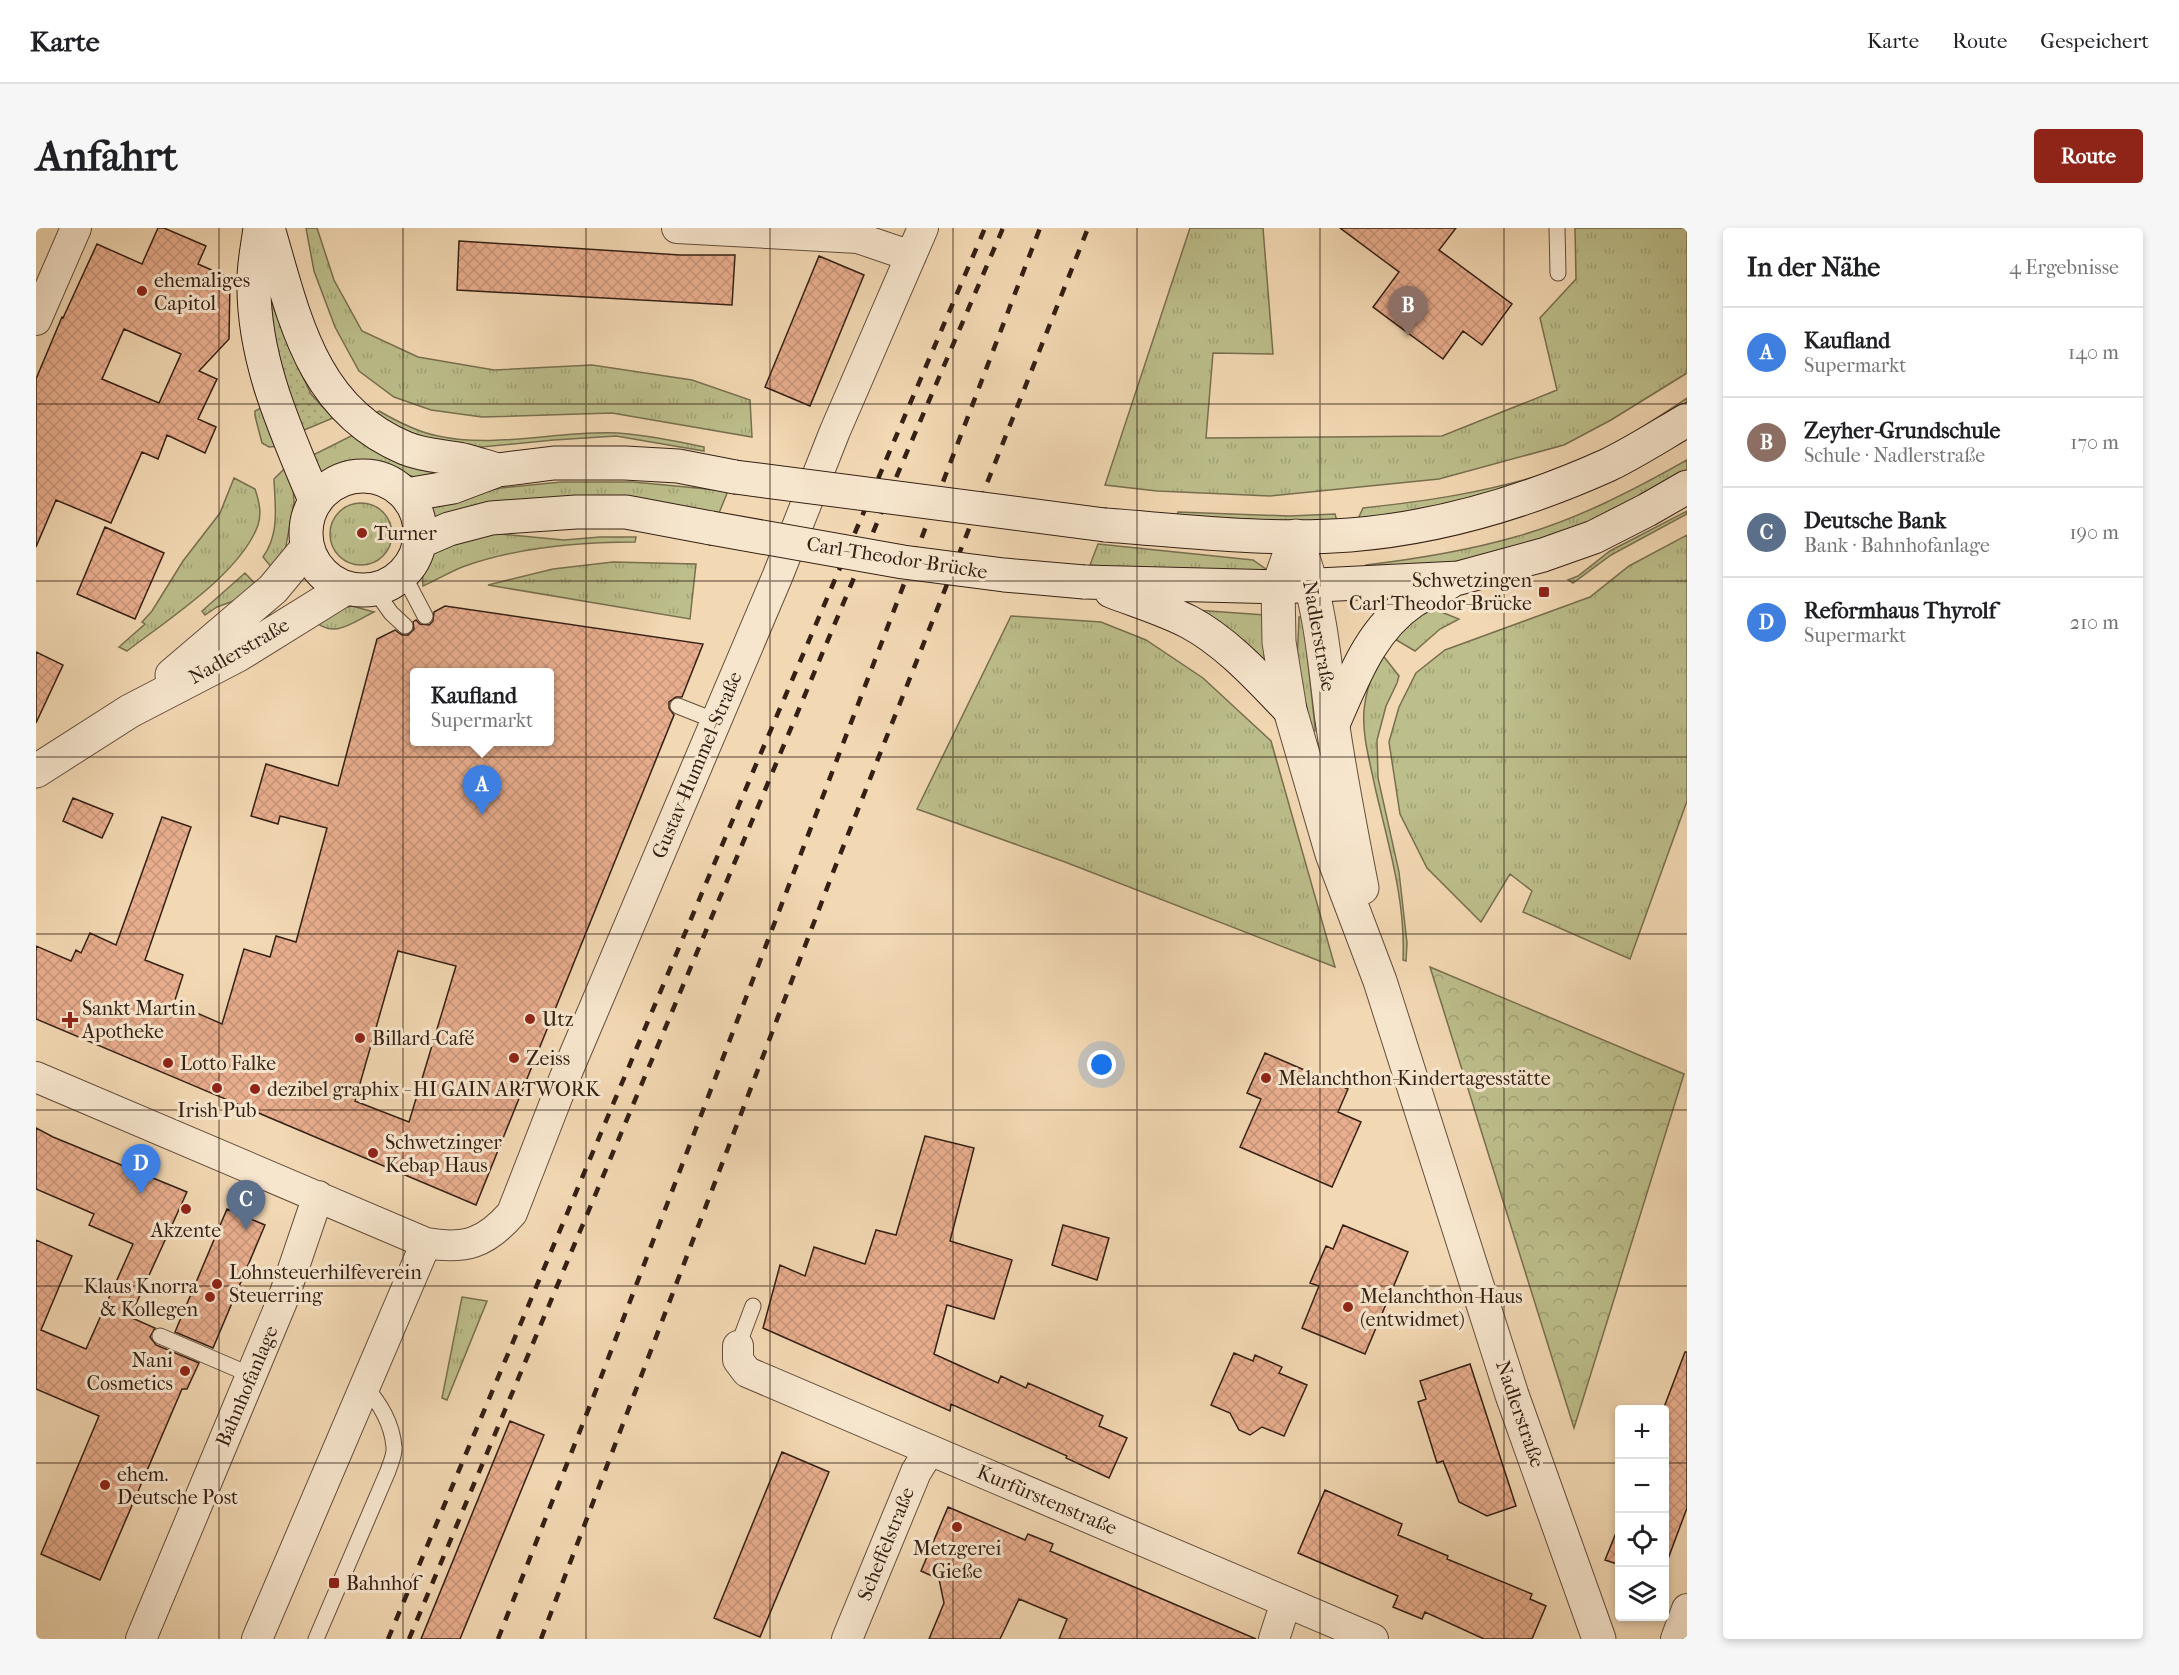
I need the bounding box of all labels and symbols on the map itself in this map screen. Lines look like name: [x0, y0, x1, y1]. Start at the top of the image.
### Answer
place label: ehemaliges Capitol: [154, 269, 250, 315]
marker: ehemaliges Capitol: [135, 284, 149, 298]
pin: B: [1388, 286, 1428, 336]
place label: Turner: [374, 522, 437, 545]
marker: Turner: [355, 526, 369, 540]
street label: Carl-Theodor-Brücke: [805, 532, 989, 584]
place label: Schwetzingen Carl-Theodor-Brücke: [1349, 569, 1532, 615]
street label: Nadlerstraße: [1298, 579, 1340, 693]
marker: Schwetzingen Carl-Theodor-Brücke: [1537, 585, 1551, 599]
street label: Nadlerstraße: [185, 613, 293, 689]
street label: Gustav-Hummel-Straße: [647, 668, 747, 862]
pin: A: [462, 766, 502, 815]
place label: Sankt Martin Apotheke: [81, 997, 196, 1043]
place label: Utz: [542, 1008, 574, 1031]
marker: Utz: [523, 1012, 537, 1026]
marker: Sankt Martin Apotheke: [63, 1013, 77, 1027]
place label: Billard-Café: [372, 1027, 475, 1050]
marker: Billard-Café: [353, 1031, 367, 1045]
place label: Zeiss: [526, 1047, 570, 1070]
your location: [1087, 1050, 1116, 1079]
marker: Zeiss: [507, 1051, 521, 1065]
place label: Lotto Falke: [180, 1052, 276, 1075]
marker: Lotto Falke: [161, 1056, 175, 1070]
place label: Melanchthon-Kindertagesstätte: [1278, 1067, 1551, 1090]
marker: Melanchthon-Kindertagesstätte: [1259, 1071, 1273, 1085]
place label: dezibel graphix - HI GAIN ARTWORK: [267, 1078, 601, 1101]
marker: Irish Pub: [210, 1081, 224, 1095]
marker: dezibel graphix - HI GAIN ARTWORK: [248, 1082, 262, 1096]
place label: Irish Pub: [178, 1099, 256, 1122]
place label: Schwetzinger Kebap Haus: [385, 1131, 502, 1177]
pin: D: [122, 1144, 160, 1194]
marker: Schwetzinger Kebap Haus: [366, 1146, 380, 1160]
pin: C: [226, 1180, 266, 1230]
marker: Akzente: [179, 1202, 193, 1216]
place label: Akzente: [150, 1219, 221, 1242]
place label: Lohnsteuerhilfeverein Steuerring: [229, 1261, 422, 1307]
place label: Klaus Knorra & Kollegen: [83, 1275, 199, 1321]
marker: Lohnsteuerhilfeverein Steuerring: [210, 1277, 224, 1291]
place label: Melanchthon-Haus (entwidmet): [1360, 1285, 1523, 1331]
marker: Klaus Knorra & Kollegen: [203, 1290, 217, 1304]
marker: Melanchthon-Haus (entwidmet): [1341, 1300, 1355, 1314]
street label: Bahnhofanlage: [211, 1322, 283, 1450]
place label: Nani Cosmetics: [86, 1349, 173, 1395]
street label: Nadlerstraße: [1491, 1357, 1549, 1471]
marker: Nani Cosmetics: [178, 1364, 192, 1378]
street label: Kurfürstenstraße: [974, 1460, 1120, 1540]
place label: ehem. Deutsche Post: [117, 1463, 238, 1509]
marker: ehem. Deutsche Post: [98, 1478, 112, 1492]
street label: Scheffelstraße: [853, 1484, 919, 1604]
marker: Metzgerei Gieße: [950, 1520, 964, 1534]
place label: Metzgerei Gieße: [913, 1537, 1001, 1583]
place label: Bahnhof: [346, 1572, 423, 1595]
marker: Bahnhof: [327, 1576, 341, 1590]

